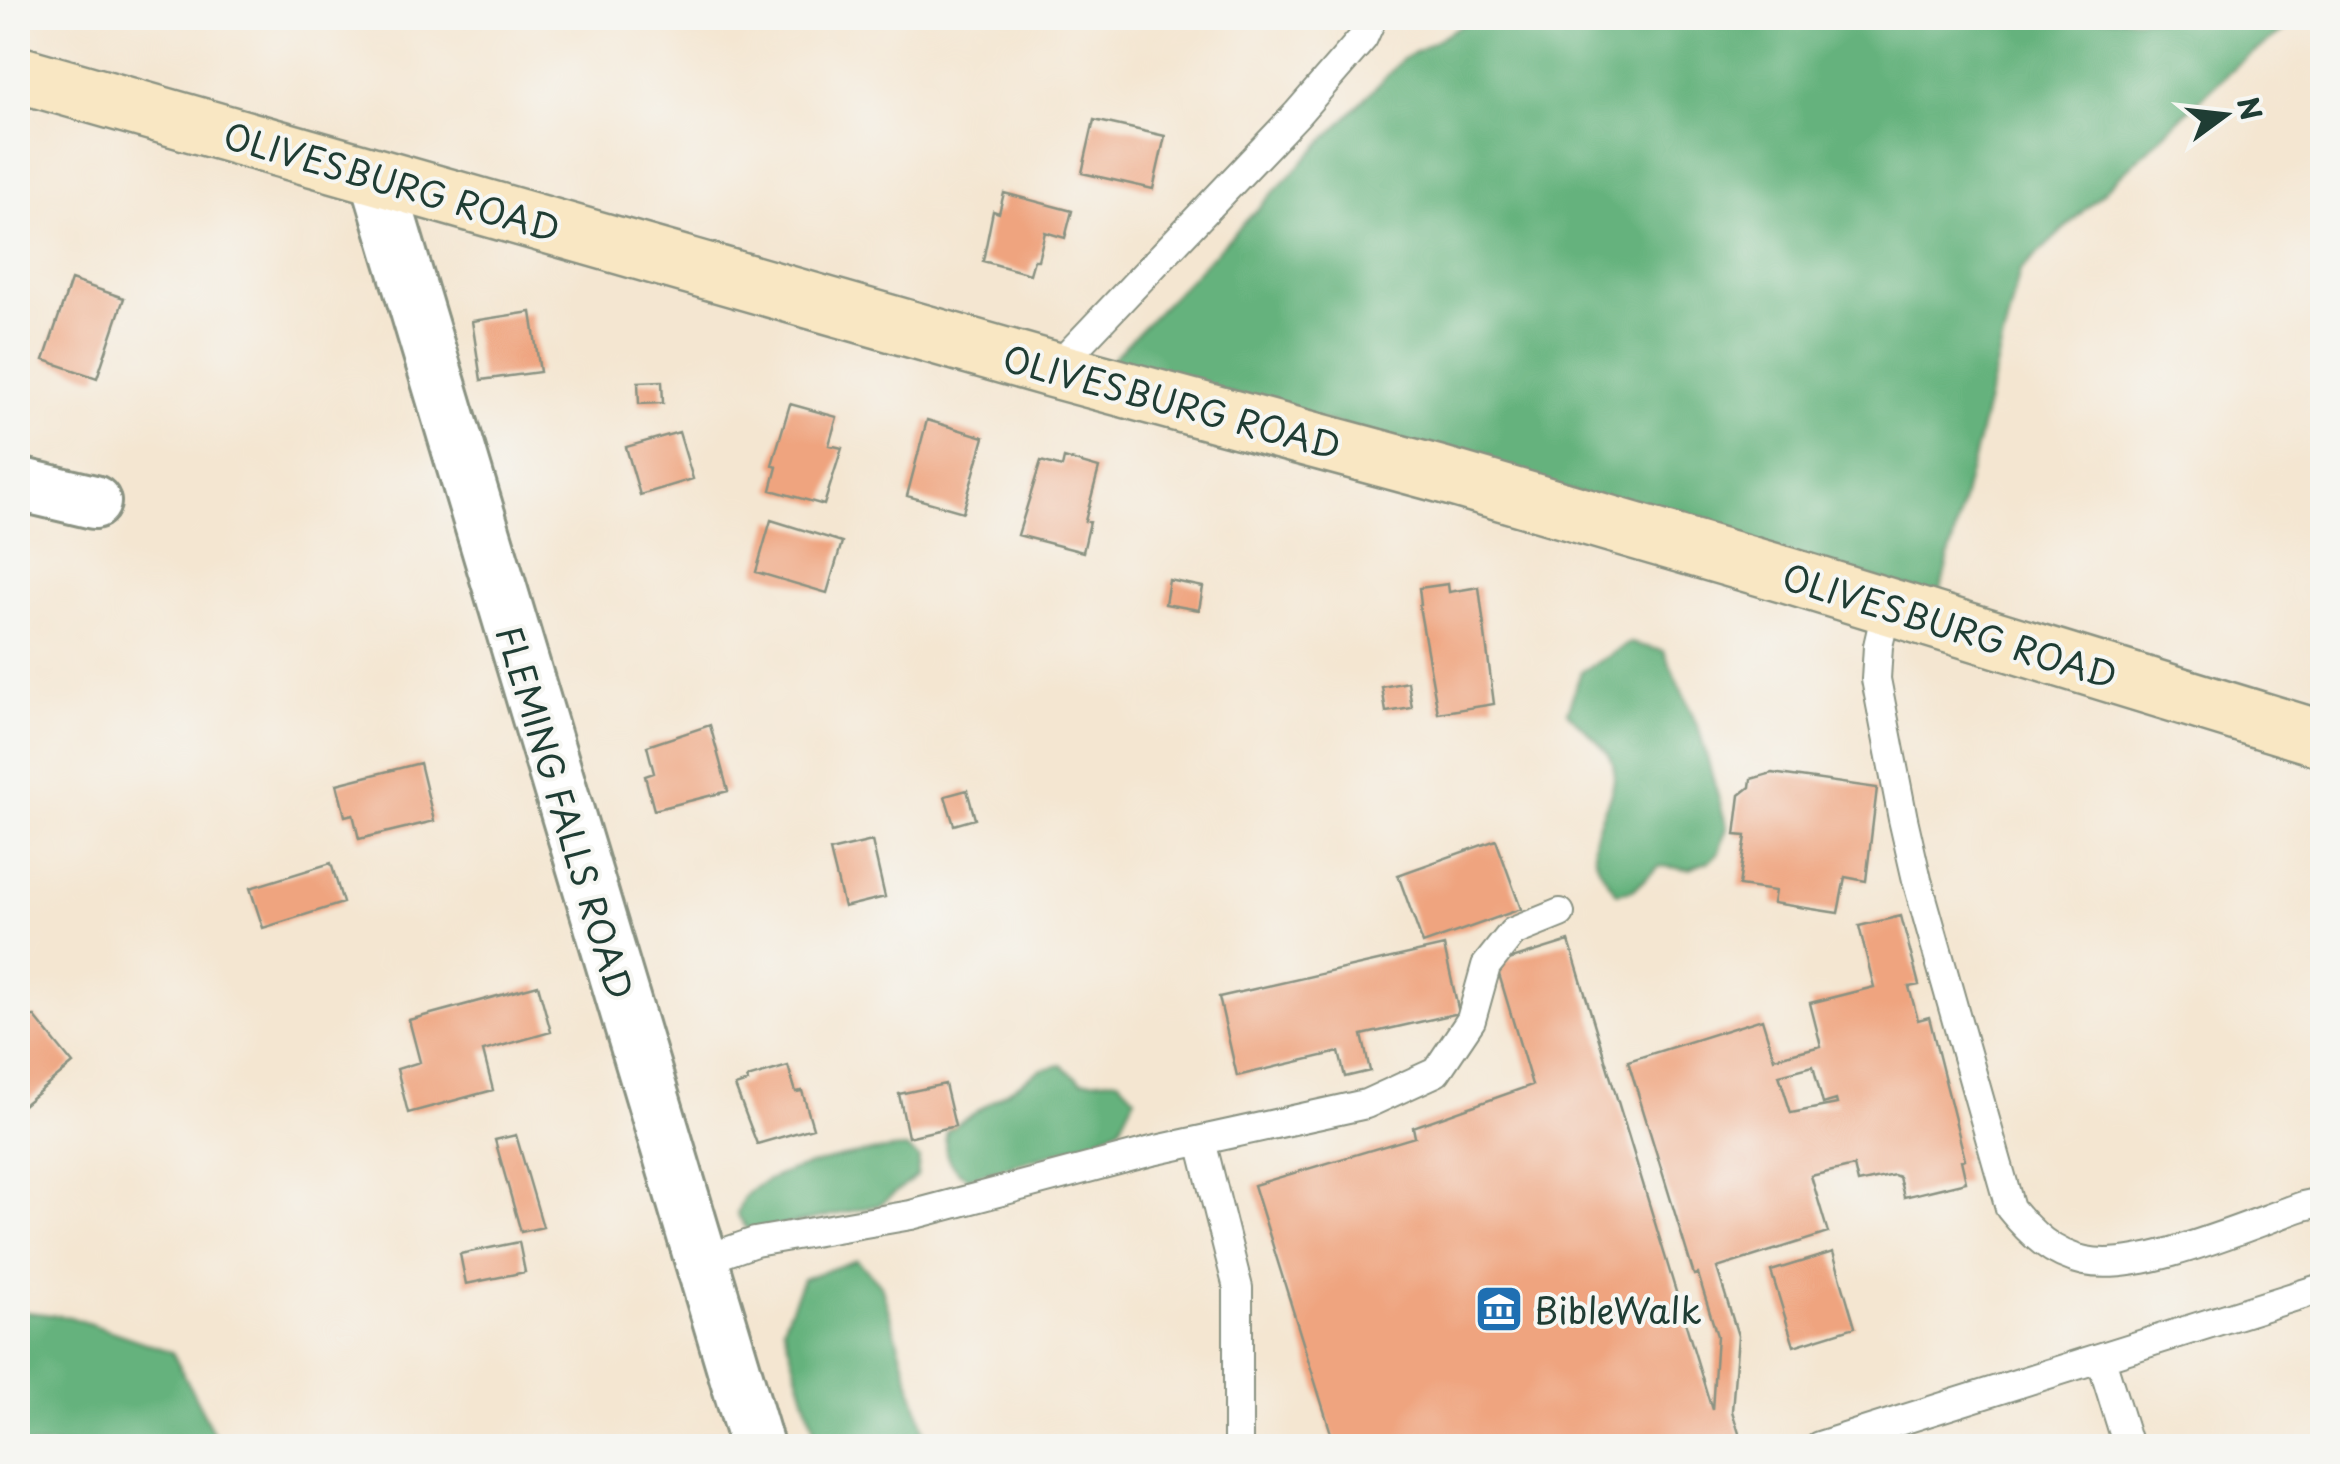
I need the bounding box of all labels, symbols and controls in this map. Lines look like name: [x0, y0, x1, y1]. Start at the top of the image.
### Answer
north arrow: [2175, 65, 2275, 165]
text: N: [2227, 92, 2274, 124]
street label: OLIVESBURG ROAD: [218, 108, 566, 254]
street label: OLIVESBURG ROAD: [997, 330, 1347, 472]
street label: OLIVESBURG ROAD: [1776, 549, 2124, 701]
street label: FLEMING FALLS ROAD: [484, 619, 648, 1005]
museum icon: BibleWalk: [1473, 1283, 1525, 1335]
place label: BibleWalk: [1534, 1283, 1702, 1336]

